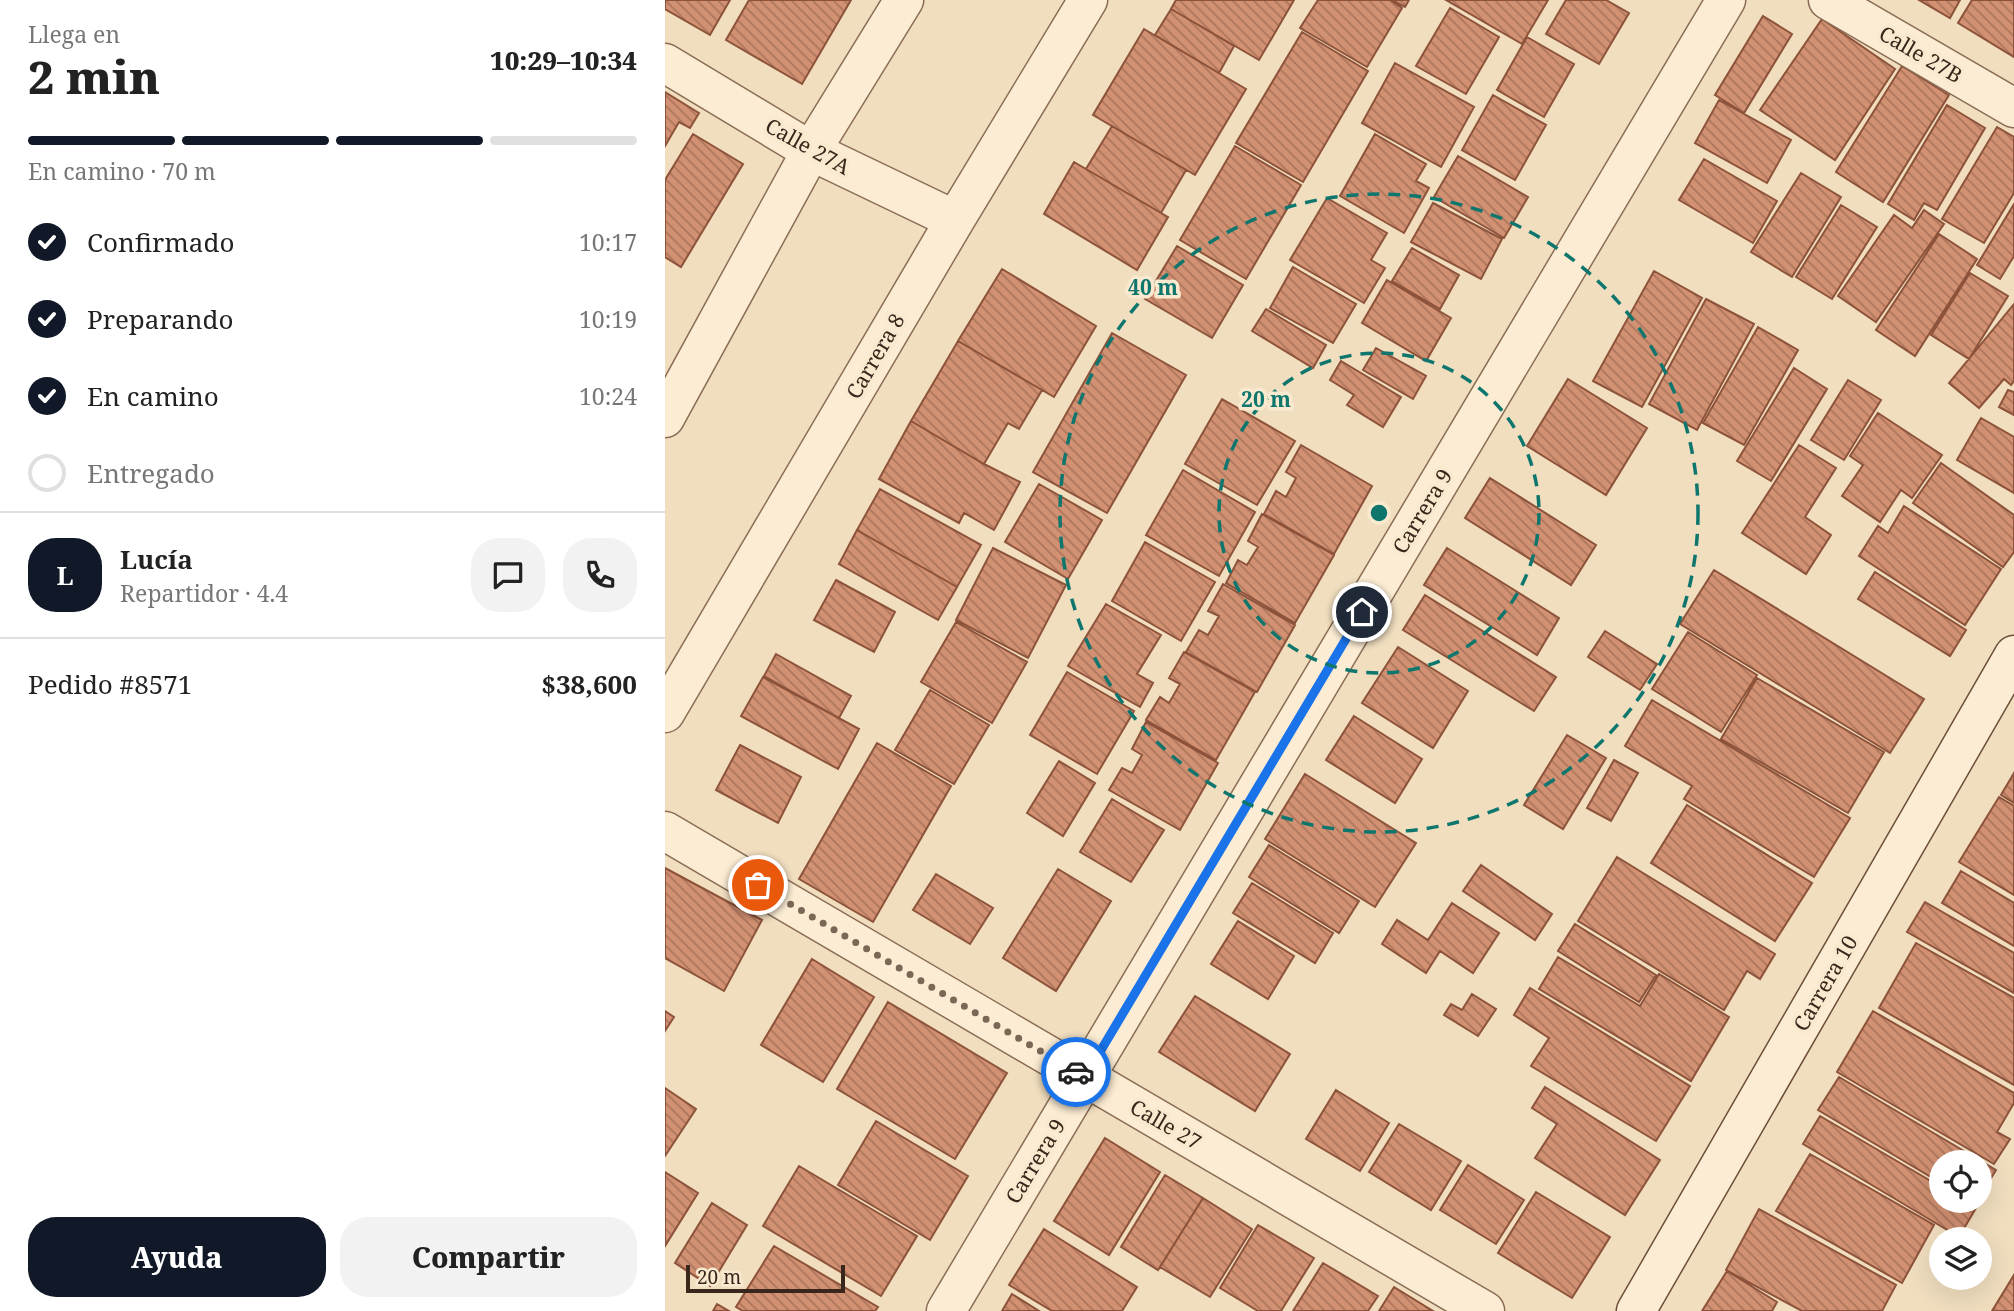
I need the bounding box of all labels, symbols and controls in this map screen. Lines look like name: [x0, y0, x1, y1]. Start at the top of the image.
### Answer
text: Llega en: [28, 18, 120, 50]
street label: Calle 27B: [1874, 19, 1968, 89]
text: 10:29–10:34: [490, 42, 637, 78]
text: 2 min: [28, 45, 160, 107]
street label: Calle 27A: [761, 111, 856, 181]
text: En camino · 70 m: [28, 155, 216, 187]
icon: check: [28, 223, 66, 261]
text: Confirmado: [87, 224, 234, 260]
text: 10:17: [579, 226, 637, 258]
text: 40 m: [1128, 273, 1178, 301]
icon: check: [28, 300, 66, 338]
text: Preparando: [87, 301, 234, 337]
text: 10:19: [579, 303, 637, 335]
street label: Carrera 8: [839, 308, 911, 404]
icon: check: [28, 377, 66, 415]
text: En camino: [87, 378, 219, 414]
text: 10:24: [579, 380, 637, 412]
text: 20 m: [1241, 385, 1291, 413]
text: Entregado: [87, 455, 215, 491]
street label: Carrera 9: [1386, 463, 1458, 559]
centre of rings: [1367, 501, 1391, 525]
button: chat: [471, 538, 545, 612]
button: phone: [563, 538, 637, 612]
text: Lucía: [120, 541, 193, 577]
text: L: [56, 557, 74, 593]
text: Repartidor · 4.4: [120, 577, 288, 609]
pin: [1332, 582, 1392, 642]
icon: home: [1343, 593, 1381, 631]
text: Pedido #8571: [28, 666, 192, 702]
text: $38,600: [541, 666, 637, 702]
pin: [728, 855, 788, 915]
icon: bag: [739, 866, 777, 904]
street label: Carrera 10: [1786, 930, 1864, 1036]
courier: [1041, 1037, 1111, 1107]
icon: car: [1057, 1053, 1095, 1091]
street label: Calle 27: [1125, 1092, 1207, 1156]
street label: Carrera 9: [999, 1113, 1071, 1209]
map controls: [1929, 1150, 1992, 1290]
button: locate: [1929, 1150, 1992, 1213]
button: Ayuda: [28, 1217, 326, 1297]
button: Compartir: [340, 1217, 637, 1297]
button: layers: [1929, 1227, 1992, 1290]
scale bar: [686, 1262, 845, 1294]
text: 20 m: [697, 1264, 741, 1290]

